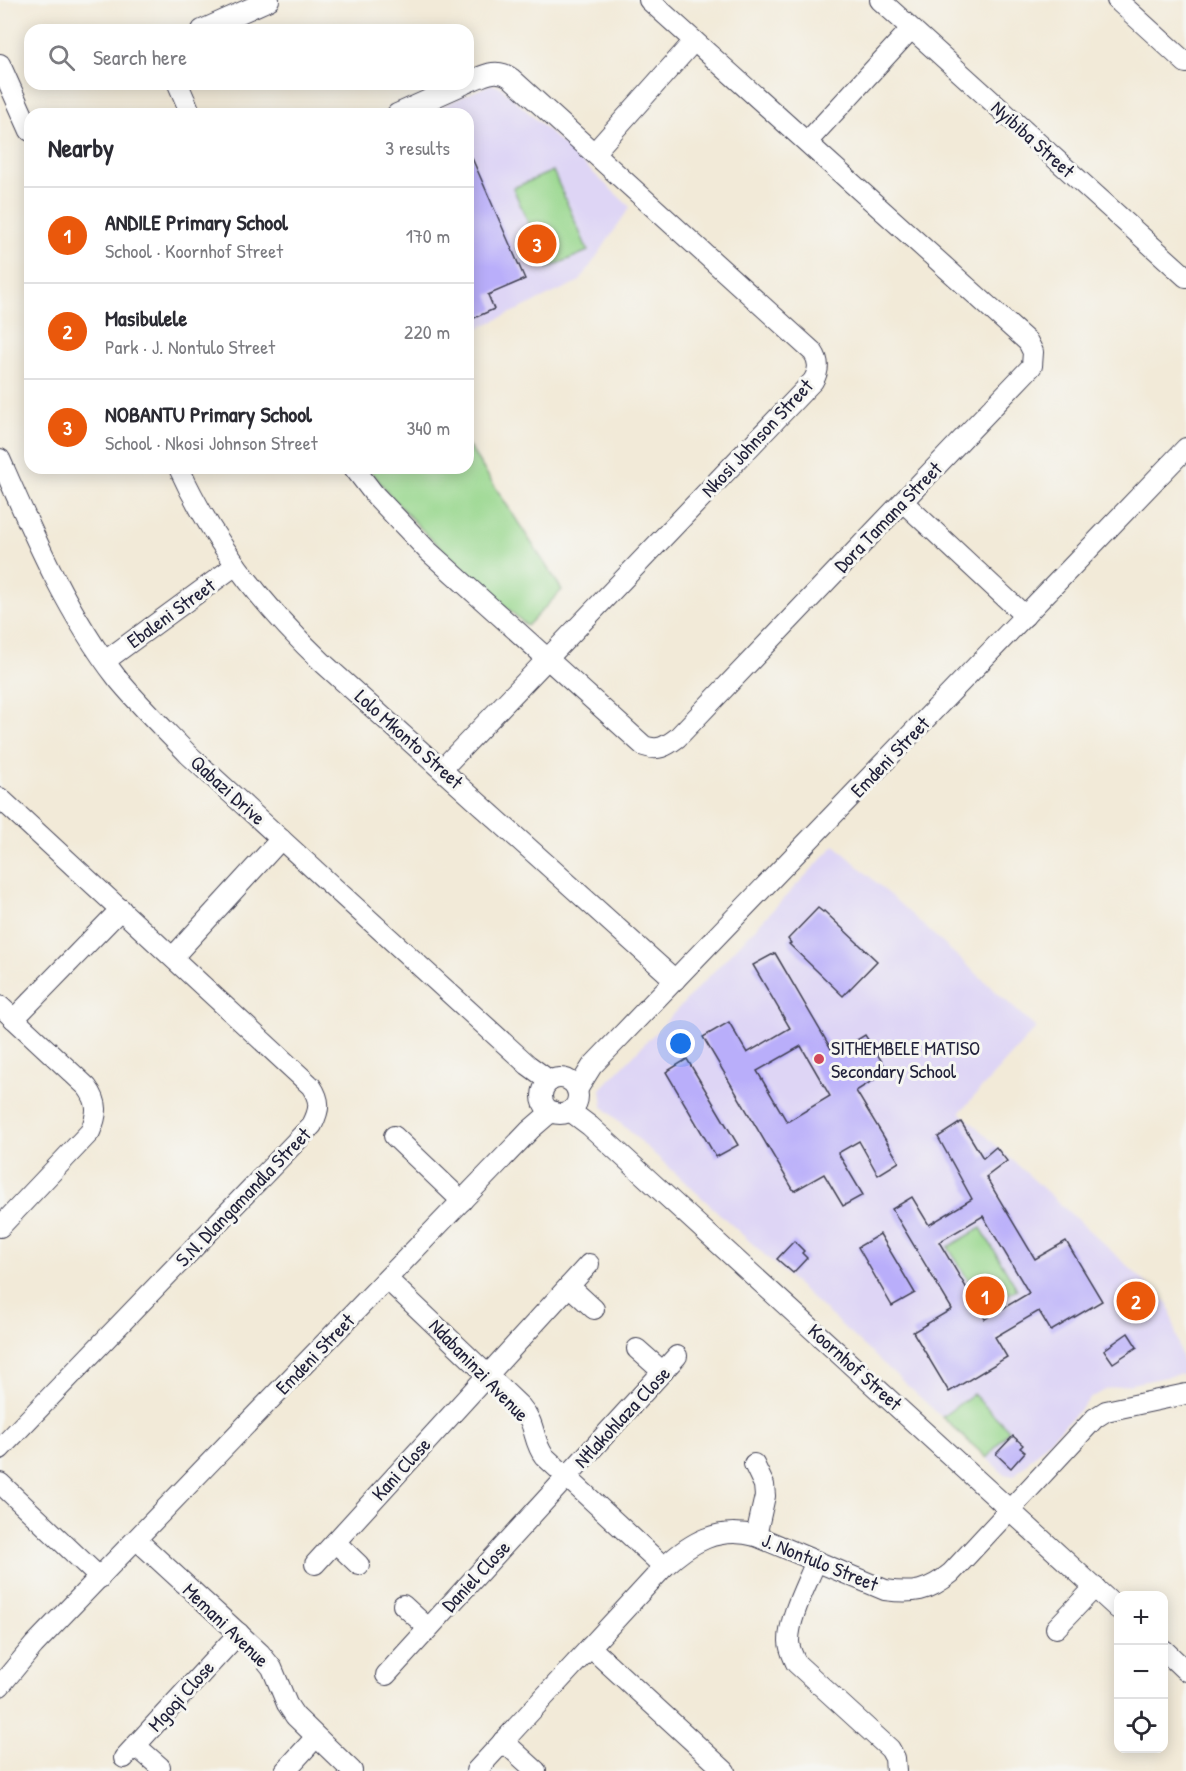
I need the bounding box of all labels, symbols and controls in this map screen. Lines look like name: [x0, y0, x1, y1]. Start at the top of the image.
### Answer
search box: [24, 24, 474, 90]
icon: search: [45, 41, 78, 74]
text: Search here: [93, 42, 187, 72]
street label: Nyibiba Street: [986, 94, 1082, 184]
text: Nearby: [48, 130, 114, 165]
text: 3 results: [385, 134, 450, 161]
text: ANDILE Primary School: [105, 207, 288, 237]
text: 1: [64, 222, 71, 249]
text: 170 m: [406, 222, 450, 249]
pin: 3: [518, 222, 556, 266]
text: School · Koornhof Street: [105, 237, 283, 264]
text: Masibulele: [105, 303, 187, 333]
text: 2: [63, 318, 72, 345]
text: 220 m: [404, 318, 450, 345]
text: Park · J. Nontulo Street: [105, 333, 275, 360]
street label: Nkosi Johnson Street: [695, 372, 819, 503]
text: NOBANTU Primary School: [105, 399, 312, 429]
text: 3: [63, 414, 72, 441]
text: 340 m: [406, 414, 450, 441]
text: School · Nkosi Johnson Street: [105, 429, 318, 456]
street label: Dora Tamana Street: [828, 455, 948, 578]
street label: Ebaleni Street: [121, 571, 221, 654]
street label: Lolo Mkonto Street: [349, 683, 470, 795]
street label: Emdeni Street: [844, 709, 936, 803]
street label: Qabazi Drive: [185, 749, 272, 831]
your location: [666, 1029, 695, 1058]
place label: SITHEMBELE MATISO Secondary School: [831, 1034, 980, 1084]
marker: SITHEMBELE MATISO Secondary School: [812, 1052, 826, 1066]
street label: S.N. Dlangamandla Street: [169, 1120, 317, 1272]
pin: 1: [966, 1274, 1004, 1318]
pin: 2: [1116, 1278, 1156, 1324]
street label: Emdeni Street: [269, 1306, 361, 1400]
street label: Ndabaninzi Avenue: [423, 1312, 535, 1427]
street label: Koornhof Street: [802, 1317, 909, 1417]
street label: Ntlakohlaza Close: [568, 1360, 676, 1473]
street label: Kani Close: [365, 1431, 436, 1506]
street label: J. Nontulo Street: [758, 1526, 884, 1598]
street label: Daniel Close: [435, 1534, 516, 1617]
street label: Memani Avenue: [177, 1577, 275, 1673]
map controls: [1114, 1591, 1168, 1753]
button: +: [1114, 1591, 1168, 1645]
button: −: [1114, 1645, 1168, 1699]
street label: Mgoqi Close: [141, 1654, 220, 1737]
button: locate: [1114, 1699, 1168, 1753]

